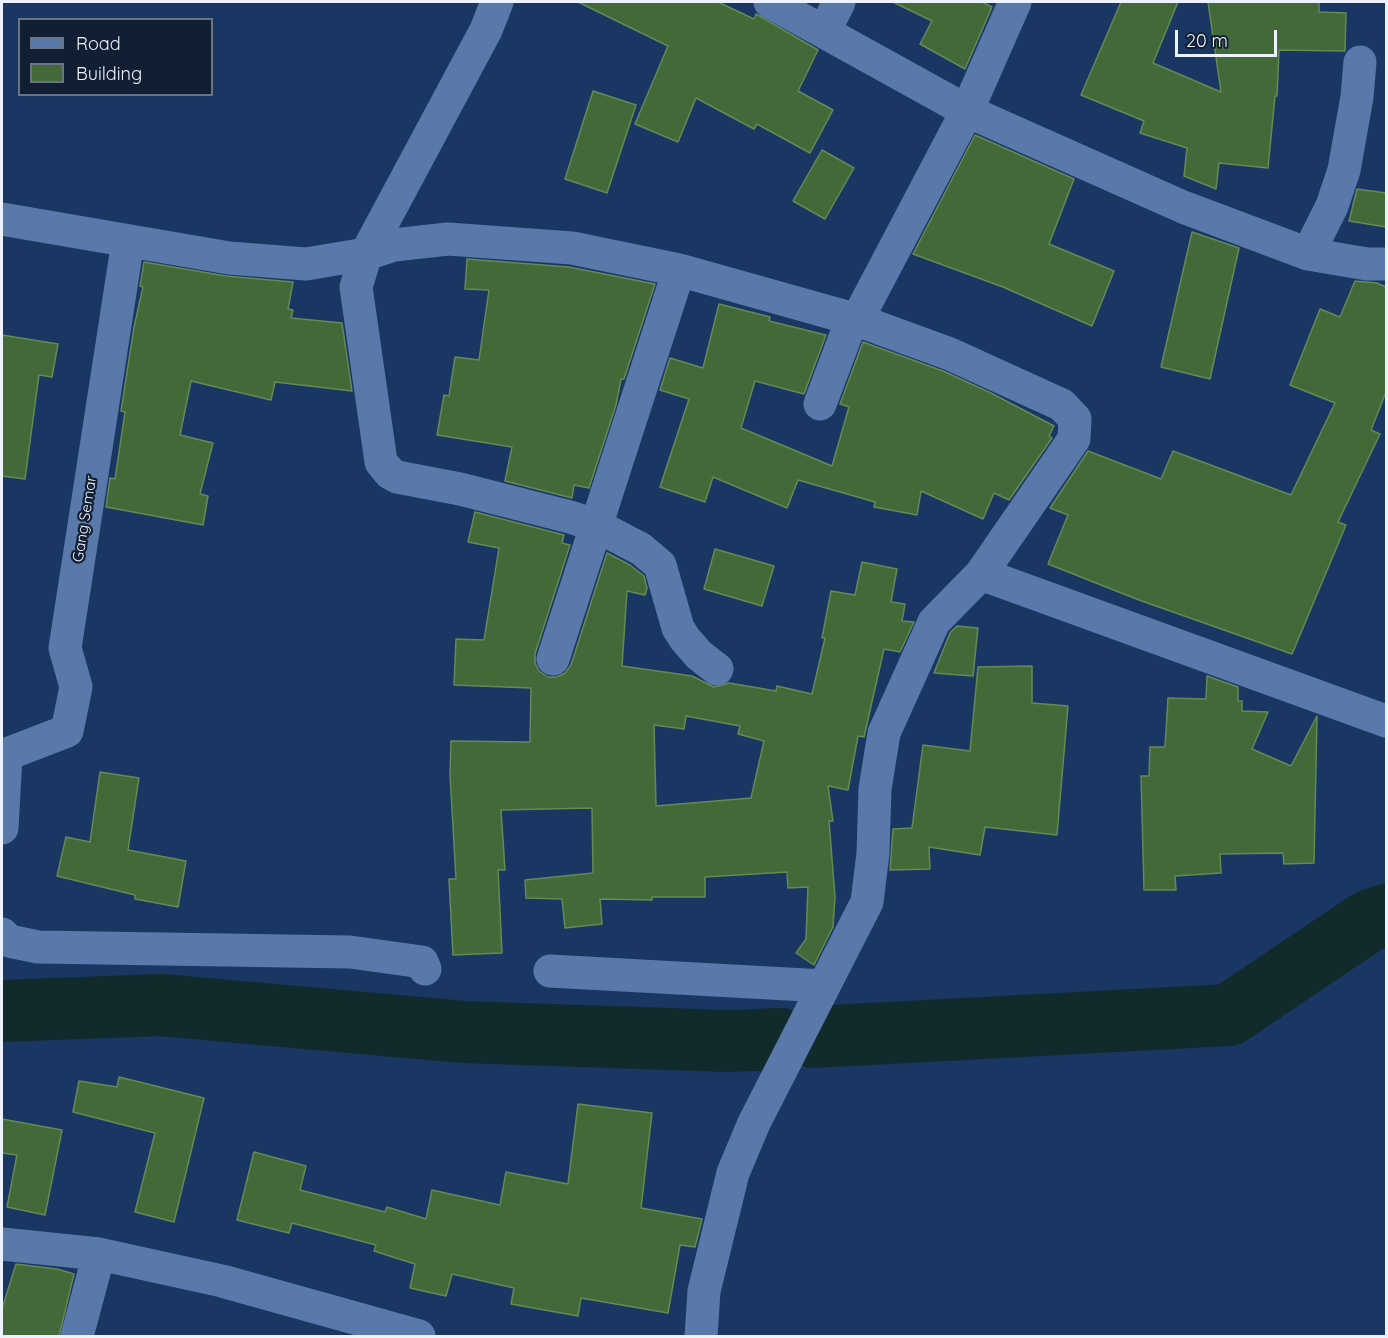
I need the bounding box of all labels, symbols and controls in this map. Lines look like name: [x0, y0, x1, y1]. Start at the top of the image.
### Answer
legend: [18, 18, 213, 96]
scale bar: [1178, 18, 1280, 56]
text: 20 m: [1186, 29, 1228, 52]
text: Road: [76, 32, 121, 55]
text: Building: [76, 62, 142, 85]
street label: Gang Semar: [69, 474, 101, 564]

